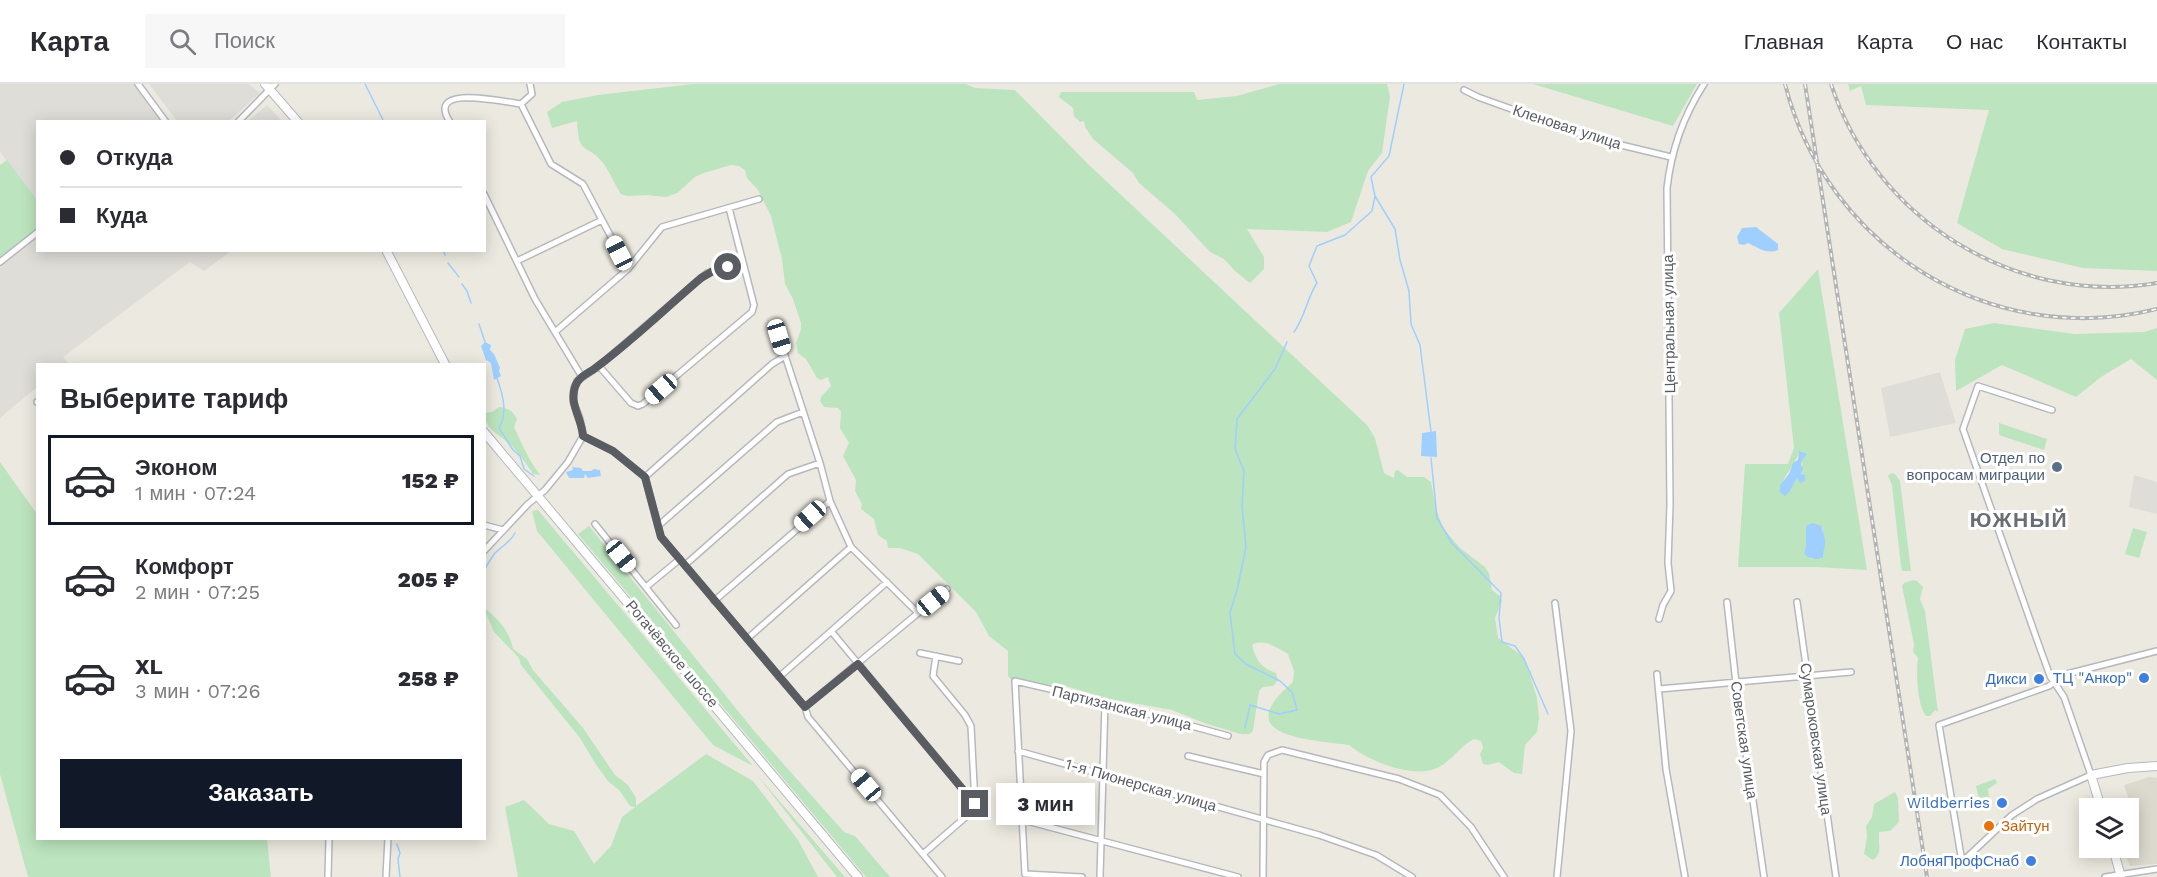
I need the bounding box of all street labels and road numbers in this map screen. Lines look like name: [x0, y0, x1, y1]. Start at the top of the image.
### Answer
street label: Кленовая улица: [1510, 101, 1624, 153]
street label: Центральная улица: [1659, 254, 1679, 394]
street label: Рогачёвское шоссе: [622, 597, 722, 711]
street label: Сумароковская улица: [1796, 662, 1836, 817]
street label: Советская улица: [1727, 680, 1761, 801]
street label: Партизанская улица: [1050, 682, 1194, 734]
street label: 1-я Пионерская улица: [1063, 755, 1219, 815]

